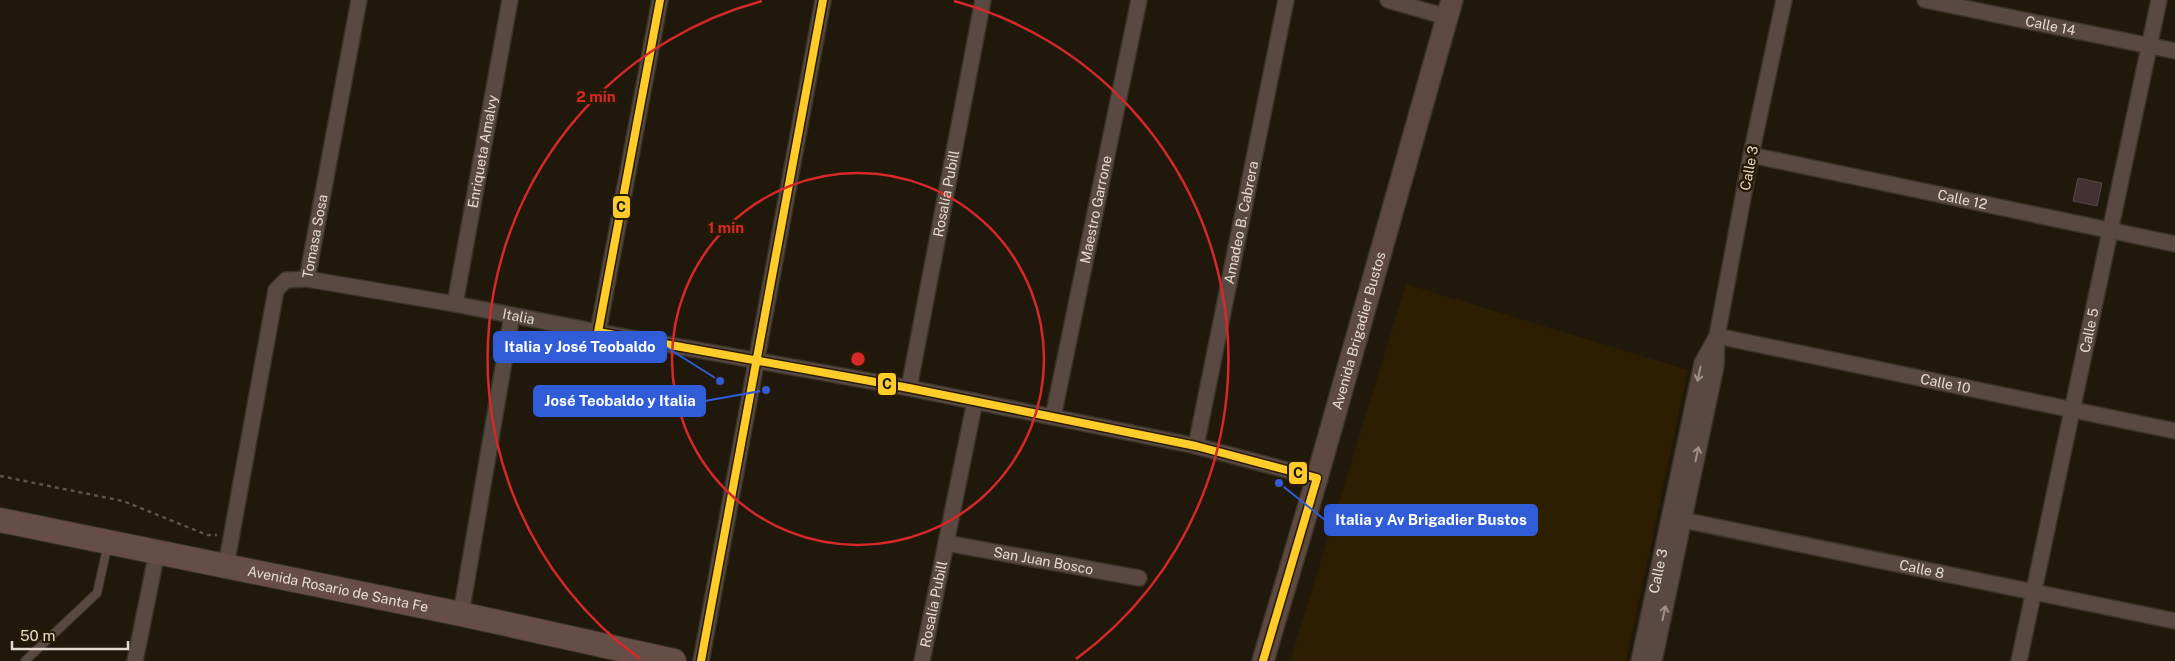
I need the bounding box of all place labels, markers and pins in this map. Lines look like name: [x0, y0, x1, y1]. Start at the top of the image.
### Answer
callout: Italia y José Teobaldo: [494, 332, 666, 362]
centre of rings: [849, 350, 867, 368]
callout: José Teobaldo y Italia: [534, 386, 705, 416]
callout: Italia y Av Brigadier Bustos: [1325, 505, 1537, 535]

